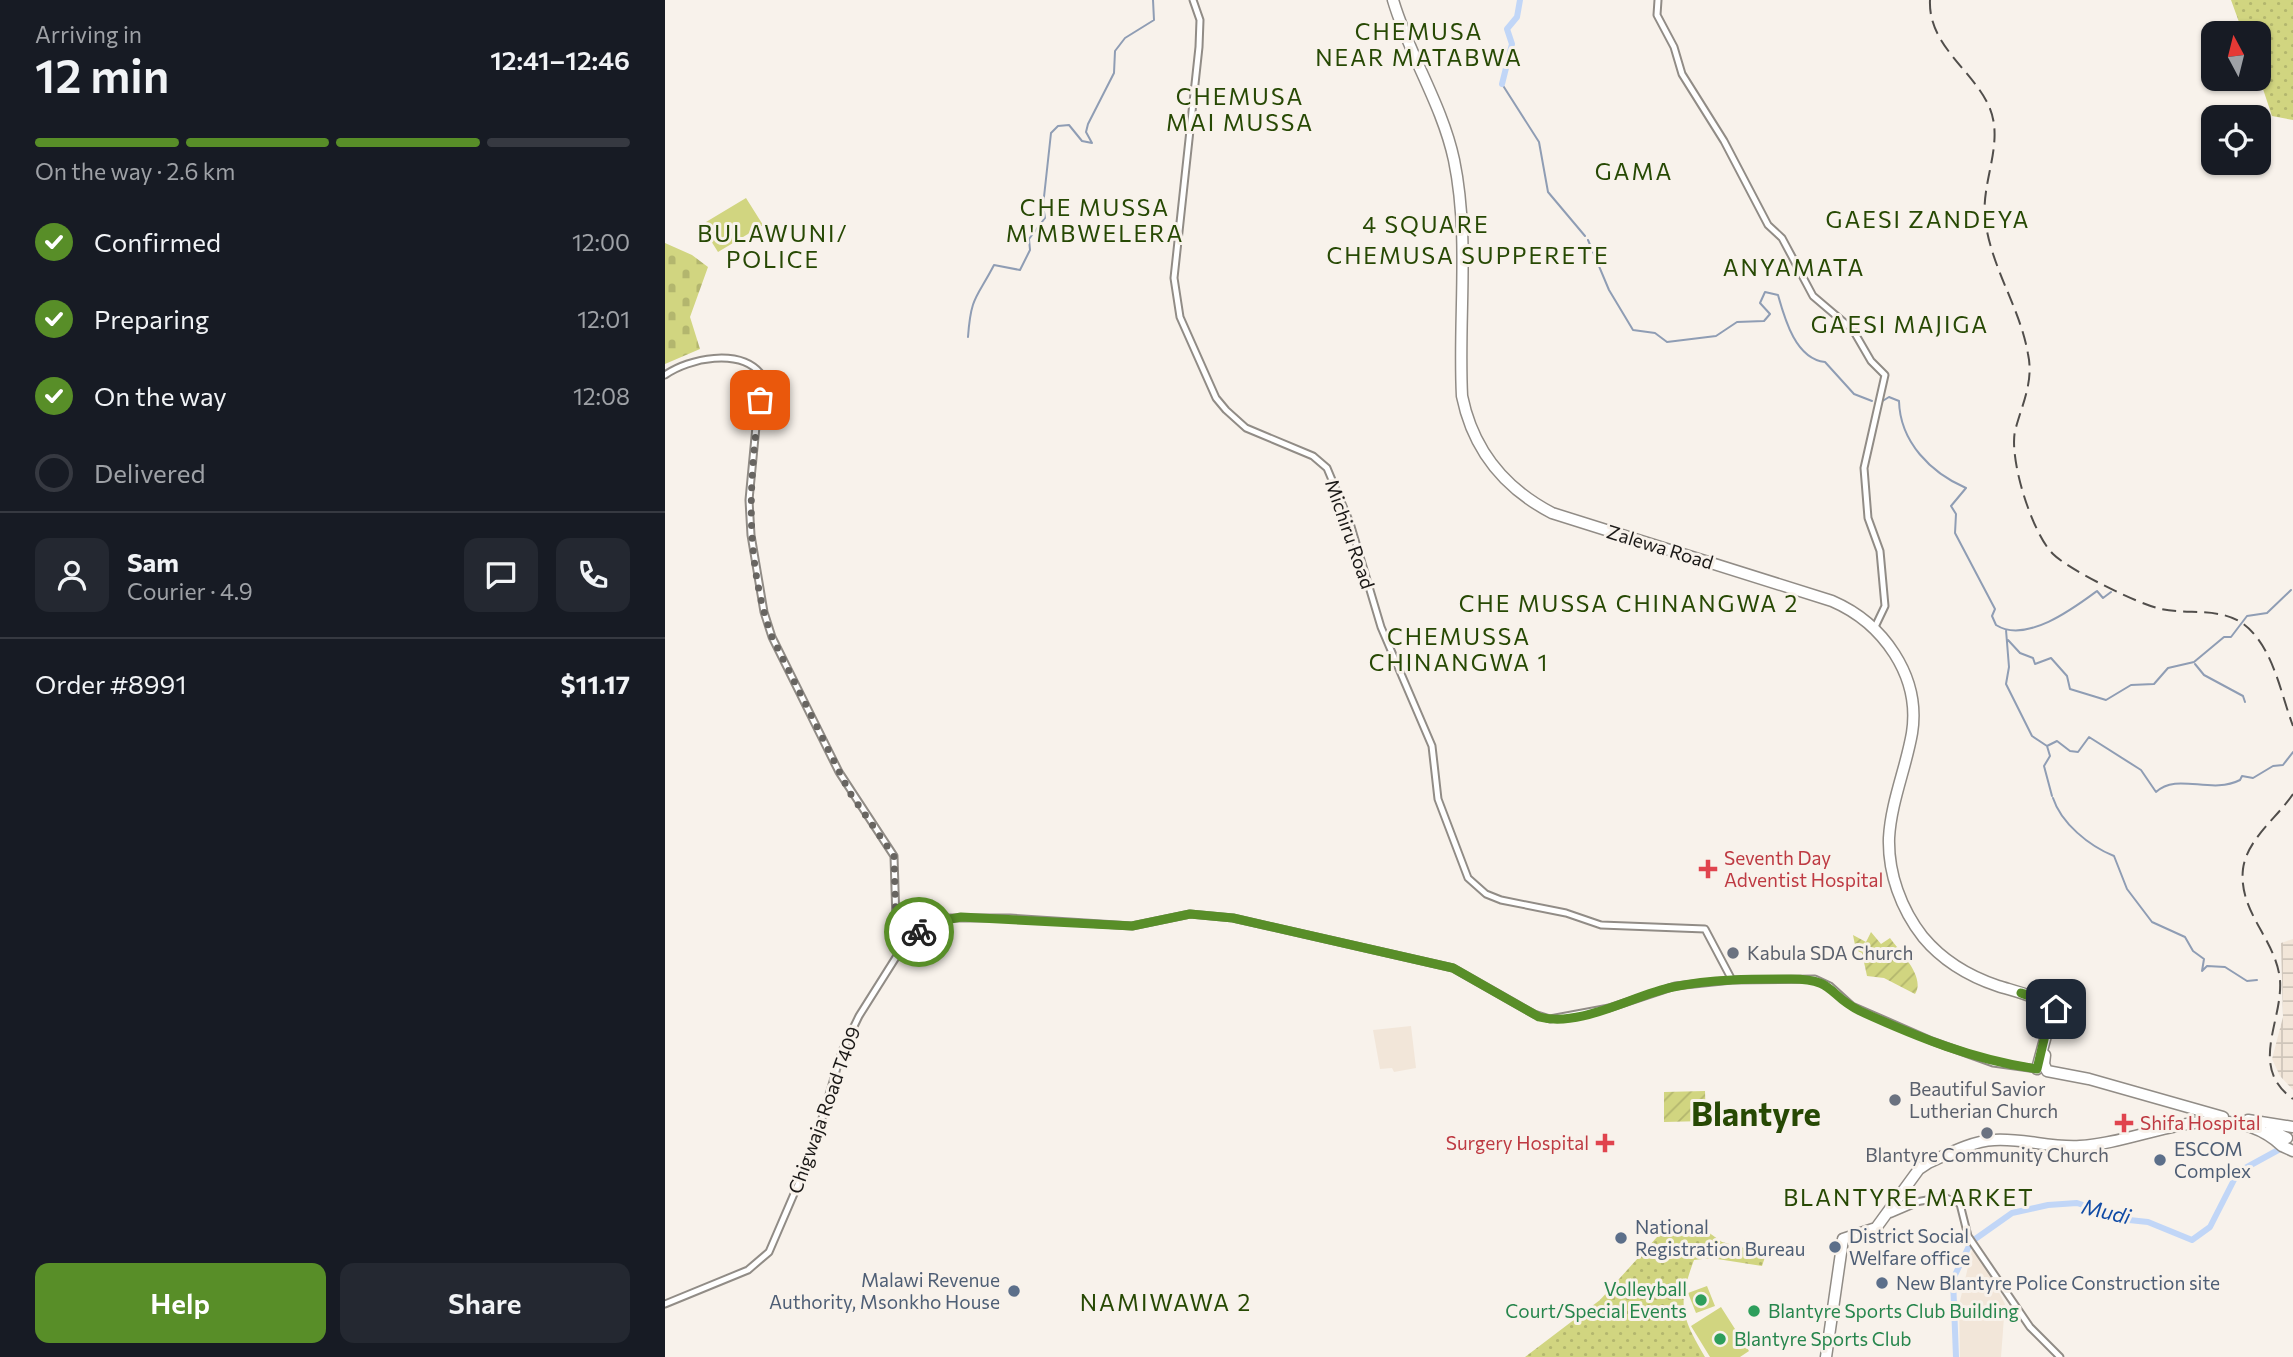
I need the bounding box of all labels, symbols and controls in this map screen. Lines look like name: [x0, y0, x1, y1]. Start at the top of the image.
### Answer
district label: CHEMUSA NEAR MATABWA: [1315, 17, 1523, 71]
text: Arriving in: [35, 20, 142, 48]
north arrow: [2201, 21, 2271, 91]
map controls: [2201, 21, 2271, 175]
text: 12:41–12:46: [490, 44, 630, 75]
text: 12 min: [35, 46, 169, 102]
district label: CHEMUSA MAI MUSSA: [1166, 82, 1314, 136]
button: locate: [2201, 105, 2271, 175]
text: On the way · 2.6 km: [35, 157, 235, 185]
district label: GAMA: [1595, 157, 1673, 185]
district label: CHE MUSSA M'MBWELERA: [1006, 193, 1184, 247]
district label: GAESI ZANDEYA: [1826, 205, 2030, 233]
district label: 4 SQUARE: [1362, 210, 1490, 238]
district label: BULAWUNI/ POLICE: [697, 219, 849, 273]
icon: check: [35, 223, 73, 261]
text: Confirmed: [94, 226, 221, 257]
text: 12:00: [572, 228, 630, 256]
district label: CHEMUSA SUPPERETE: [1326, 241, 1610, 269]
district label: ANYAMATA: [1723, 253, 1865, 281]
icon: check: [35, 300, 73, 338]
text: Preparing: [94, 303, 209, 334]
text: 12:01: [577, 305, 630, 333]
district label: GAESI MAJIGA: [1811, 310, 1989, 338]
pin: [730, 370, 790, 430]
icon: check: [35, 377, 73, 415]
text: On the way: [94, 380, 227, 411]
icon: bag: [741, 381, 779, 419]
text: 12:08: [573, 382, 630, 410]
text: Delivered: [94, 457, 205, 488]
street label: Michiru Road: [1321, 476, 1380, 592]
street label: Zalewa Road: [1604, 519, 1716, 574]
button: person: [35, 538, 109, 612]
button: chat: [464, 538, 538, 612]
button: phone: [556, 538, 630, 612]
text: Sam: [127, 546, 179, 577]
text: Courier · 4.9: [127, 577, 253, 605]
district label: CHE MUSSA CHINANGWA 2: [1459, 589, 1799, 617]
district label: CHEMUSSA CHINANGWA 1: [1369, 622, 1549, 676]
text: Order #8991: [35, 668, 187, 699]
text: $11.17: [561, 668, 630, 699]
place label: Seventh Day Adventist Hospital: [1724, 846, 1883, 891]
marker: Seventh Day Adventist Hospital: [1698, 859, 1718, 879]
courier: [884, 897, 954, 967]
icon: bike: [900, 913, 938, 951]
place label: Kabula SDA Church: [1747, 941, 1913, 964]
marker: Kabula SDA Church: [1725, 945, 1741, 961]
pin: [2026, 979, 2086, 1039]
icon: home: [2037, 990, 2075, 1028]
street label: Chigwaja Road T409: [783, 1023, 864, 1197]
place label: Beautiful Savior Lutherian Church: [1909, 1077, 2058, 1122]
district label: Blantyre: [1691, 1092, 1821, 1133]
marker: Beautiful Savior Lutherian Church: [1887, 1092, 1903, 1108]
place label: Shifa Hospital: [2140, 1111, 2261, 1134]
marker: Shifa Hospital: [2114, 1113, 2134, 1133]
marker: Blantyre Community Church: [1979, 1125, 1995, 1141]
place label: Surgery Hospital: [1446, 1131, 1589, 1154]
marker: Surgery Hospital: [1595, 1133, 1615, 1153]
place label: ESCOM Complex: [2174, 1137, 2251, 1182]
place label: Blantyre Community Church: [1865, 1143, 2109, 1166]
marker: ESCOM Complex: [2152, 1152, 2168, 1168]
district label: BLANTYRE MARKET: [1783, 1183, 2035, 1211]
water label: Mudi: [2080, 1193, 2134, 1228]
place label: National Registration Bureau: [1635, 1215, 1805, 1260]
place label: District Social Welfare office: [1849, 1224, 1970, 1269]
marker: National Registration Bureau: [1613, 1230, 1629, 1246]
marker: District Social Welfare office: [1827, 1239, 1843, 1255]
button: Help: [35, 1263, 326, 1343]
button: Share: [340, 1263, 630, 1343]
place label: Malawi Revenue Authority, Msonkho House: [769, 1268, 1000, 1313]
place label: New Blantyre Police Construction site: [1896, 1271, 2220, 1294]
marker: New Blantyre Police Construction site: [1874, 1275, 1890, 1291]
place label: Volleyball Court/Special Events: [1505, 1277, 1687, 1322]
marker: Malawi Revenue Authority, Msonkho House: [1006, 1283, 1022, 1299]
district label: NAMIWAWA 2: [1080, 1288, 1252, 1316]
marker: Volleyball Court/Special Events: [1693, 1292, 1709, 1308]
place label: Blantyre Sports Club Building: [1768, 1299, 2019, 1322]
marker: Blantyre Sports Club Building: [1746, 1303, 1762, 1319]
place label: Blantyre Sports Club: [1734, 1327, 1912, 1350]
marker: Blantyre Sports Club: [1712, 1331, 1728, 1347]

